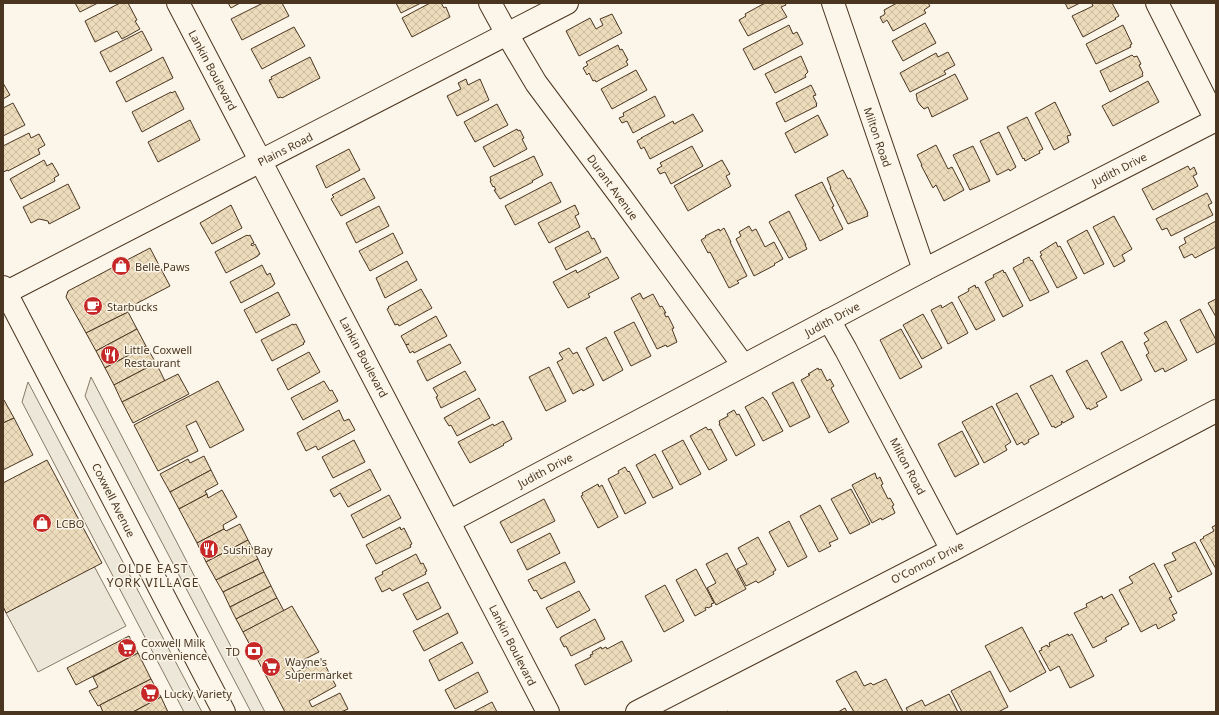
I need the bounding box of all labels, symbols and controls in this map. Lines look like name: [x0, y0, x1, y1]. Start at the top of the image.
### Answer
street label: Lankin Boulevard: [185, 27, 241, 113]
street label: Milton Road: [861, 105, 895, 169]
street label: Plains Road: [255, 129, 315, 169]
street label: Judith Drive: [1088, 149, 1149, 190]
street label: Durant Avenue: [584, 151, 642, 223]
shop icon: Belle Paws: [110, 255, 132, 277]
place label: Belle Paws: [135, 259, 190, 274]
cafe icon: Starbucks: [82, 295, 104, 317]
street label: Judith Drive: [801, 298, 862, 340]
place label: Starbucks: [107, 299, 158, 314]
street label: Lankin Boulevard: [336, 314, 392, 400]
place label: Little Coxwell Restaurant: [124, 342, 192, 370]
restaurant icon: Little Coxwell Restaurant: [99, 344, 121, 366]
street label: Milton Road: [887, 435, 929, 497]
street label: Judith Drive: [514, 449, 575, 491]
street label: Coxwell Avenue: [89, 460, 139, 540]
shop icon: LCBO: [31, 512, 53, 534]
place label: LCBO: [56, 516, 84, 531]
street label: O'Connor Drive: [888, 537, 966, 587]
restaurant icon: Sushi Bay: [198, 538, 220, 560]
place label: Sushi Bay: [223, 542, 273, 557]
district label: OLDE EAST YORK VILLAGE: [107, 560, 199, 591]
street label: Lankin Boulevard: [486, 602, 540, 688]
place label: Coxwell Milk Convenience: [141, 635, 207, 663]
supermarket icon: Coxwell Milk Convenience: [116, 637, 138, 659]
bank icon: TD: [243, 640, 265, 662]
place label: TD: [226, 644, 240, 659]
place label: Wayne's Supermarket: [285, 654, 352, 682]
supermarket icon: Wayne's Supermarket: [260, 656, 282, 678]
supermarket icon: Lucky Variety: [139, 682, 161, 704]
place label: Lucky Variety: [164, 686, 232, 701]

